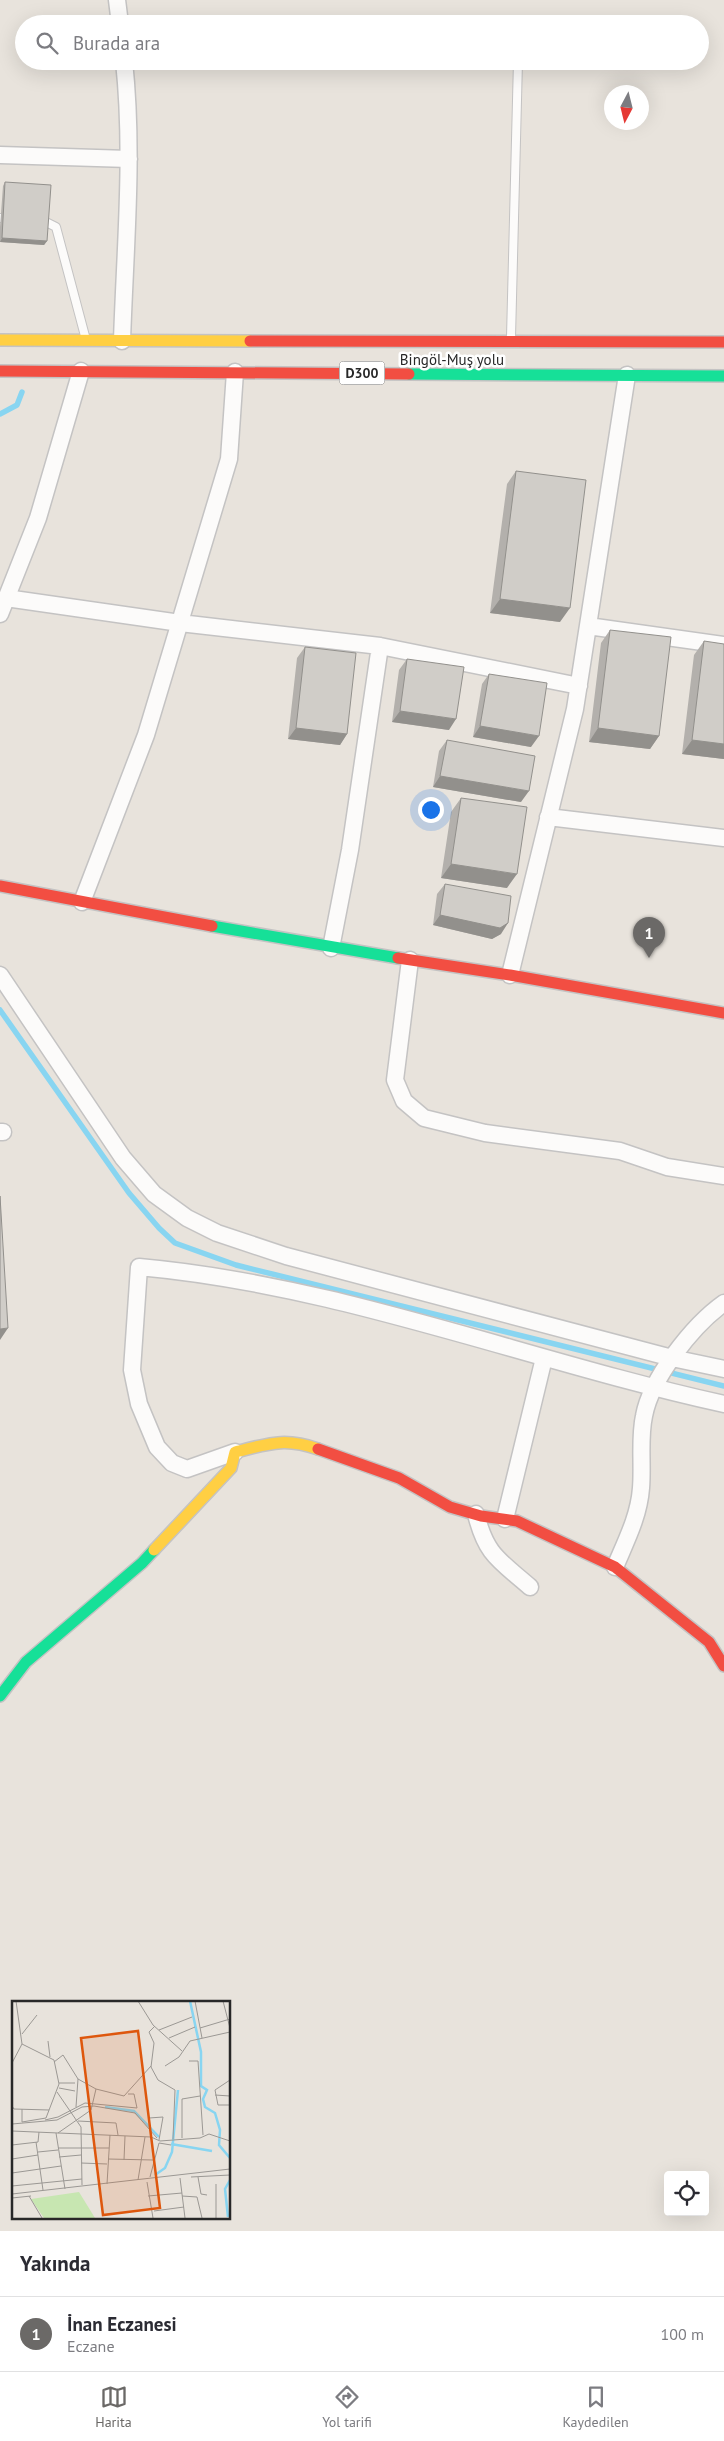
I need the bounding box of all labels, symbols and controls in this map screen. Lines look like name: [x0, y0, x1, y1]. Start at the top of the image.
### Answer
search box: [15, 15, 709, 70]
icon: search: [33, 29, 61, 57]
text: Burada ara: [73, 31, 160, 55]
north arrow: [604, 85, 649, 130]
street label: Bingöl-Muş yolu: [400, 350, 504, 369]
road number: D300: [340, 362, 384, 384]
your location: [418, 797, 444, 823]
pin: 1: [633, 917, 665, 958]
inset map: [12, 2001, 230, 2218]
map controls: [664, 2171, 709, 2216]
button: locate: [664, 2171, 709, 2216]
text: Yakında: [20, 2250, 90, 2277]
text: İnan Eczanesi: [67, 2312, 177, 2336]
text: 1: [31, 2324, 41, 2344]
text: 100 m: [661, 2324, 704, 2344]
text: Eczane: [67, 2336, 115, 2356]
tab: Harita: [95, 2383, 132, 2431]
tab: Yol tarifi: [322, 2383, 372, 2431]
tab: Kaydedilen: [562, 2383, 629, 2431]

